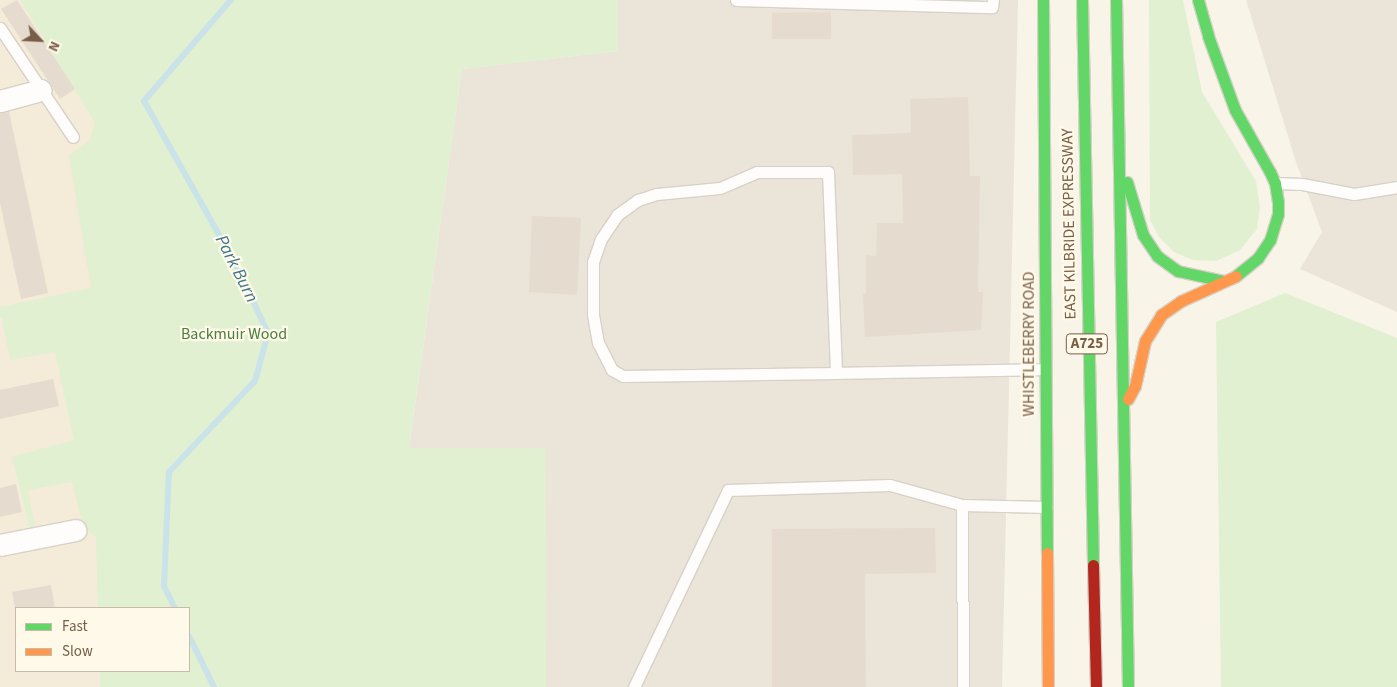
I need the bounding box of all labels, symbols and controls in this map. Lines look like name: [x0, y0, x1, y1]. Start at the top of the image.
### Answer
north arrow: [15, 15, 65, 65]
text: N: [43, 38, 65, 55]
street label: EAST KILBRIDE EXPRESSWAY: [1058, 128, 1080, 320]
water label: Park Burn: [210, 232, 262, 306]
street label: WHISTLEBERRY ROAD: [1019, 271, 1039, 417]
park label: Backmuir Wood: [181, 324, 287, 344]
road number: A725: [1066, 332, 1108, 356]
legend: [15, 607, 190, 672]
text: Fast: [62, 616, 88, 637]
text: Slow: [62, 641, 93, 662]

